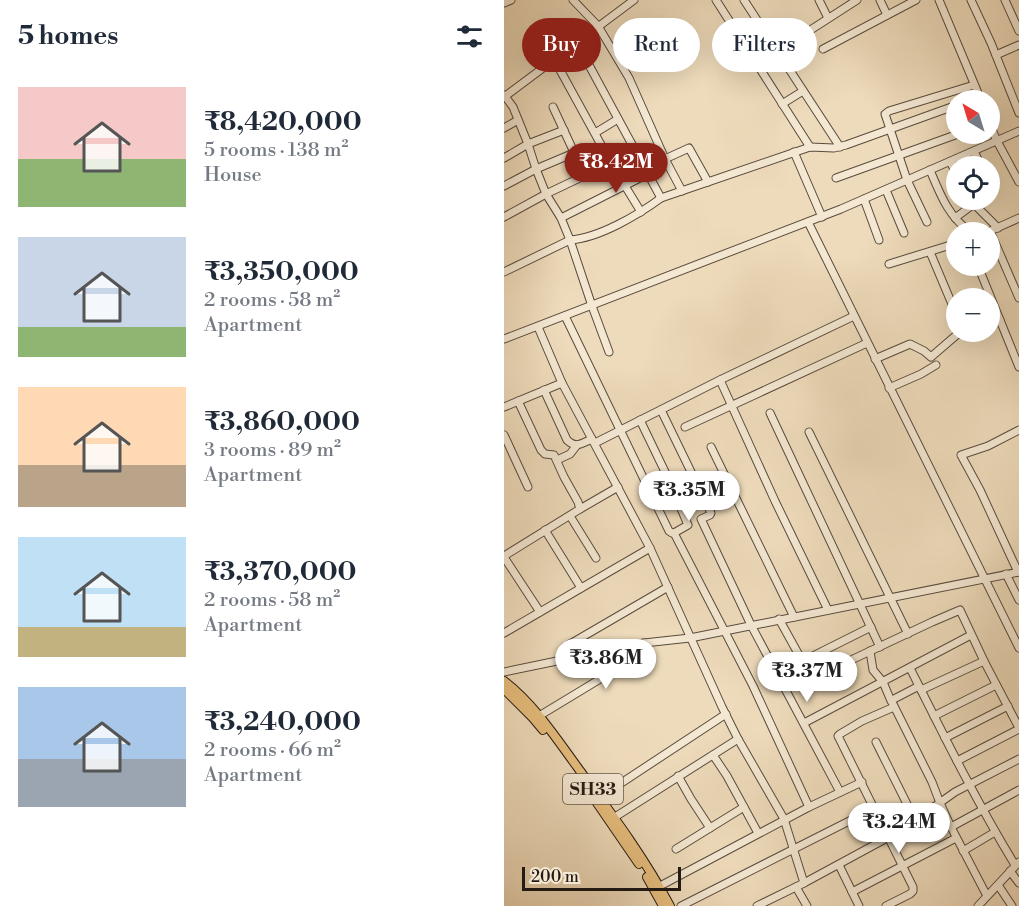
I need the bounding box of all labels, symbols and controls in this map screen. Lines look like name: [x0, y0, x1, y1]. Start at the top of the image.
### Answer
chip: Buy: [522, 18, 601, 72]
chip: Rent: [613, 18, 700, 72]
chip: Filters: [712, 18, 817, 72]
text: 5 homes: [18, 20, 118, 52]
icon: filters: [453, 20, 486, 53]
north arrow: [946, 90, 1000, 144]
map controls: [946, 90, 1000, 342]
text: ₹8,420,000: [204, 106, 362, 138]
icon: home: [66, 111, 138, 183]
text: 5 rooms · 138 m²: [204, 138, 348, 163]
pin: ₹8.42M: [567, 143, 665, 194]
text: ₹8.42M: [579, 150, 653, 175]
button: locate: [946, 156, 1000, 210]
text: House: [204, 163, 262, 188]
button: +: [946, 222, 1000, 276]
text: ₹3,350,000: [204, 256, 359, 288]
icon: home: [66, 261, 138, 333]
text: 2 rooms · 58 m²: [204, 288, 340, 313]
button: −: [946, 288, 1000, 342]
text: Apartment: [204, 313, 302, 338]
text: ₹3,860,000: [204, 406, 360, 438]
icon: home: [66, 411, 138, 483]
text: 3 rooms · 89 m²: [204, 438, 341, 463]
text: Apartment: [204, 463, 302, 488]
pin: ₹3.35M: [640, 471, 738, 522]
text: ₹3.35M: [653, 478, 725, 503]
text: ₹3,370,000: [204, 556, 357, 588]
icon: home: [66, 561, 138, 633]
text: 2 rooms · 58 m²: [204, 588, 340, 613]
text: Apartment: [204, 613, 302, 638]
pin: ₹3.86M: [557, 639, 655, 690]
text: ₹3.86M: [569, 646, 643, 671]
pin: ₹3.37M: [758, 652, 856, 703]
text: ₹3.37M: [771, 659, 843, 684]
text: ₹3,240,000: [204, 706, 361, 738]
icon: home: [66, 711, 138, 783]
text: 2 rooms · 66 m²: [204, 738, 341, 763]
text: Apartment: [204, 763, 302, 788]
road number: SH33: [563, 774, 623, 804]
pin: ₹3.24M: [850, 803, 948, 854]
text: ₹3.24M: [862, 810, 936, 835]
scale bar: [522, 864, 681, 892]
text: 200 m: [531, 867, 579, 887]

